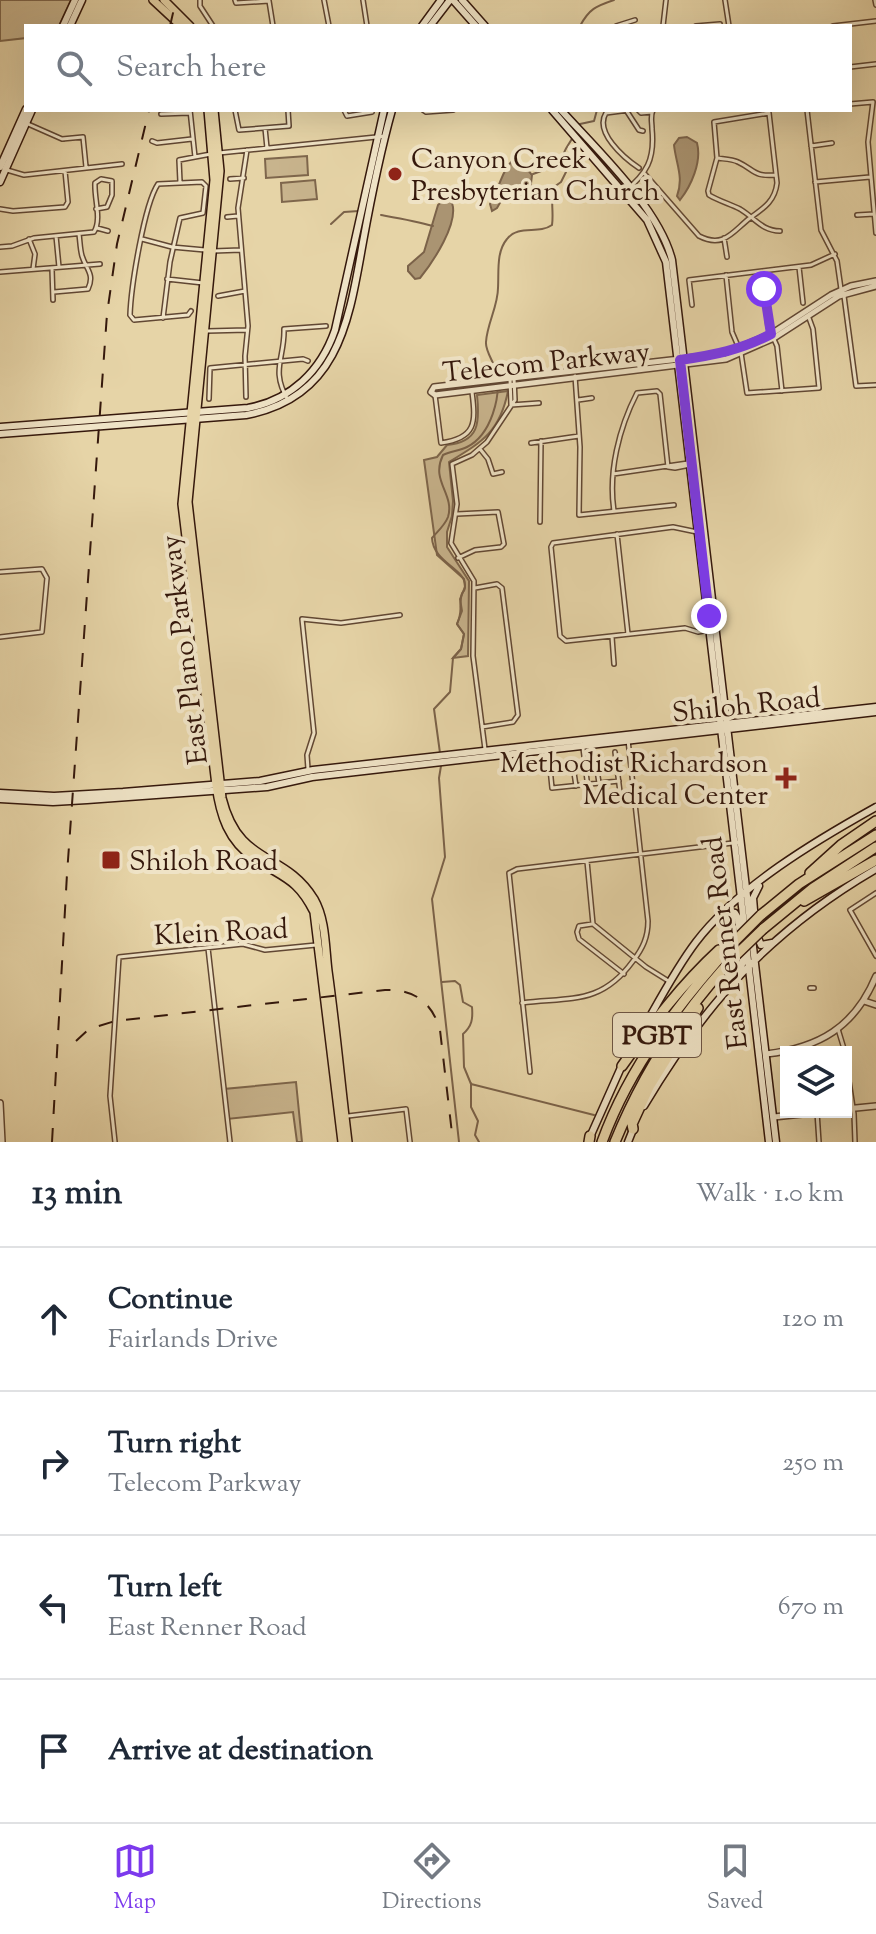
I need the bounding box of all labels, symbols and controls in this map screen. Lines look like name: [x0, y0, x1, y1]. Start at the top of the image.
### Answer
search box: [24, 24, 852, 112]
icon: search: [52, 46, 96, 90]
text: Search here: [116, 47, 266, 90]
place label: Canyon Creek Presbyterian Church: [411, 141, 660, 213]
marker: Canyon Creek Presbyterian Church: [386, 165, 404, 183]
route start: [746, 271, 782, 307]
street label: Telecom Parkway: [441, 333, 652, 395]
street label: East Plano Parkway: [152, 533, 220, 767]
route end: [691, 598, 727, 634]
street label: Shiloh Road: [670, 679, 823, 735]
place label: Methodist Richardson Medical Center: [500, 745, 768, 817]
marker: Methodist Richardson Medical Center: [775, 767, 797, 789]
street label: East Renner Road: [694, 834, 760, 1051]
place label: Shiloh Road: [129, 843, 278, 883]
marker: Shiloh Road: [100, 849, 122, 871]
street label: Klein Road: [153, 911, 289, 957]
road number: PGBT: [613, 1013, 701, 1057]
map controls: [780, 1046, 852, 1118]
button: layers: [780, 1046, 852, 1118]
text: 13 min: [32, 1170, 122, 1219]
text: Walk · 1.0 km: [696, 1176, 844, 1213]
text: Continue: [108, 1279, 233, 1322]
icon: ahead: [32, 1297, 76, 1341]
text: 120 m: [782, 1301, 844, 1338]
text: Fairlands Drive: [108, 1322, 278, 1359]
text: Turn right: [108, 1423, 241, 1466]
icon: right: [32, 1441, 76, 1485]
text: 250 m: [782, 1445, 844, 1482]
text: Telecom Parkway: [108, 1466, 301, 1503]
text: Turn left: [108, 1567, 222, 1610]
icon: left: [32, 1585, 76, 1629]
text: 670 m: [778, 1589, 844, 1626]
text: East Renner Road: [108, 1610, 307, 1647]
icon: arrive: [32, 1729, 76, 1773]
text: Arrive at destination: [108, 1730, 373, 1773]
tab: Map: [113, 1839, 157, 1919]
tab: Directions: [382, 1839, 481, 1919]
tab: Saved: [707, 1839, 763, 1919]

